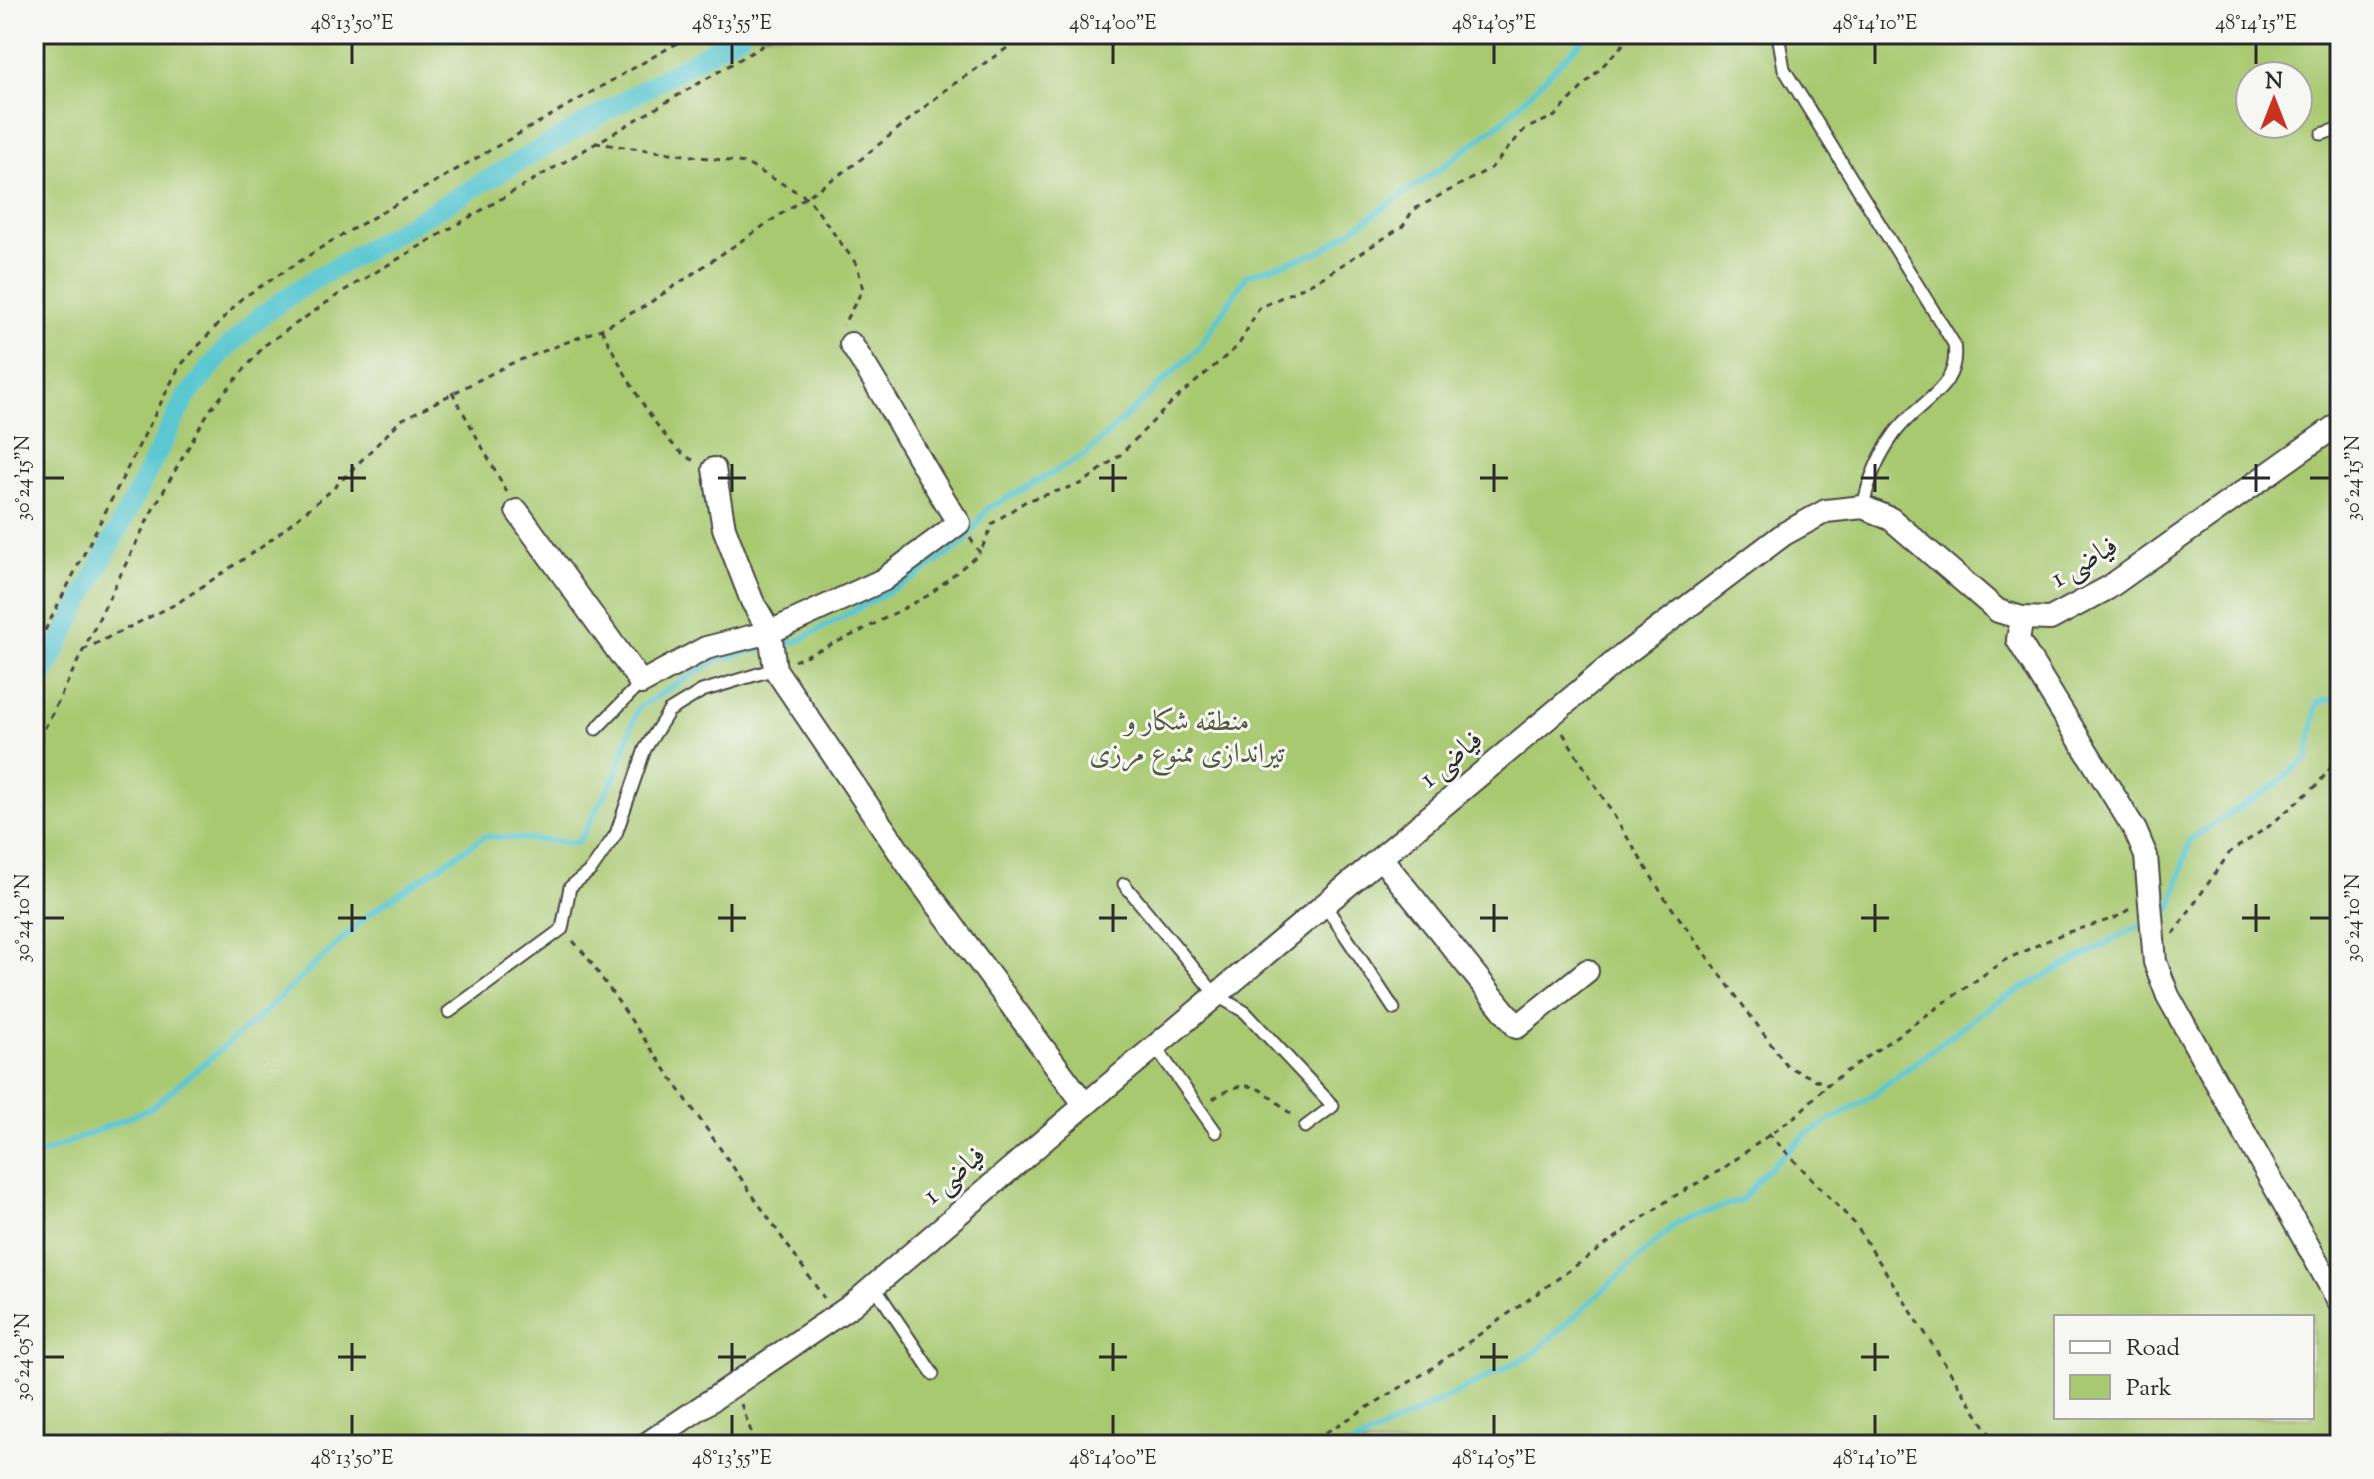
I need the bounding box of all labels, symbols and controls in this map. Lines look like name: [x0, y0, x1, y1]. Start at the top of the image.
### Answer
text: 48°13'50"E: [311, 10, 393, 39]
text: 48°13'55"E: [692, 10, 772, 39]
text: 48°14'00"E: [1069, 10, 1157, 39]
text: 48°14'05"E: [1452, 10, 1536, 39]
text: 48°14'10"E: [1833, 10, 1917, 39]
text: 48°14'15"E: [2215, 10, 2297, 39]
north arrow: [2234, 60, 2314, 140]
text: N: [2265, 67, 2283, 99]
text: 30°24'15"N: [10, 435, 39, 521]
text: 30°24'15"N: [2340, 435, 2369, 521]
street label: فیاضی 1: [2044, 527, 2126, 599]
park label: منطقه شکار و تیراندازی ممنوع مرزی: [1089, 703, 1285, 776]
street label: فیاضی 1: [1411, 721, 1493, 799]
text: 30°24'10"N: [10, 874, 39, 962]
text: 30°24'10"N: [2340, 874, 2369, 962]
street label: فیاضی 1: [915, 1137, 995, 1215]
text: 30°24'05"N: [10, 1313, 39, 1401]
legend: [2054, 1315, 2314, 1419]
text: Road: [2126, 1332, 2180, 1366]
text: Park: [2126, 1372, 2172, 1406]
text: 48°13'50"E: [311, 1445, 393, 1474]
text: 48°13'55"E: [692, 1445, 772, 1474]
text: 48°14'00"E: [1069, 1445, 1157, 1474]
text: 48°14'05"E: [1452, 1445, 1536, 1474]
text: 48°14'10"E: [1833, 1445, 1917, 1474]

